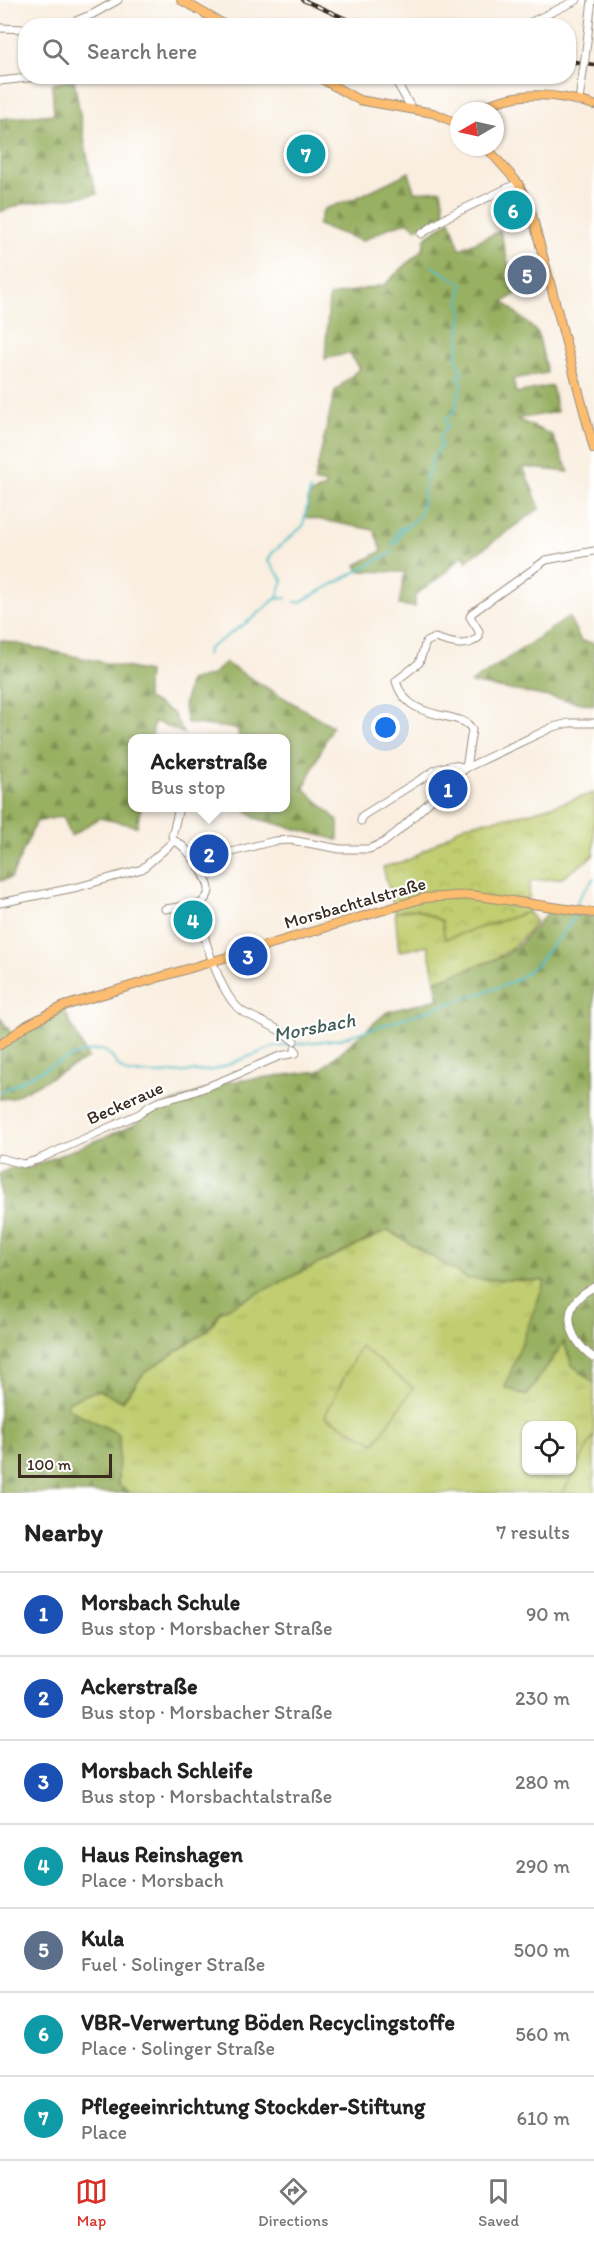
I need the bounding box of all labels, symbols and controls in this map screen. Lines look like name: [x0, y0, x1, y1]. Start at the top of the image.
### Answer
search box: [18, 18, 576, 84]
icon: search: [39, 35, 72, 68]
text: Search here: [87, 38, 197, 65]
north arrow: [450, 102, 504, 156]
pin: 7: [286, 132, 326, 176]
pin: 6: [494, 188, 532, 232]
pin: 5: [508, 252, 546, 298]
your location: [371, 713, 400, 742]
popup: [128, 734, 290, 812]
text: Ackerstraße: [151, 748, 267, 775]
pin: 1: [428, 766, 468, 812]
text: Bus stop: [151, 775, 225, 799]
pin: 2: [190, 832, 228, 876]
street label: Morsbachtalstraße: [282, 872, 428, 934]
pin: 4: [174, 898, 212, 942]
pin: 3: [228, 934, 268, 978]
water label: Morsbach: [271, 1007, 358, 1047]
street label: Beckeraue: [83, 1076, 167, 1130]
map controls: [522, 1421, 576, 1475]
button: locate: [522, 1421, 576, 1475]
scale bar: [18, 1451, 112, 1478]
text: 100 m: [27, 1455, 71, 1474]
text: Nearby: [24, 1516, 103, 1548]
text: 7 results: [496, 1520, 570, 1544]
text: Morsbach Schule: [81, 1589, 240, 1616]
text: 1: [39, 1602, 48, 1626]
text: 90 m: [526, 1602, 570, 1626]
text: Bus stop · Morsbacher Straße: [81, 1616, 333, 1640]
text: Ackerstraße: [81, 1673, 198, 1700]
text: 2: [38, 1686, 49, 1710]
text: 230 m: [515, 1686, 570, 1710]
text: Bus stop · Morsbacher Straße: [81, 1700, 333, 1724]
text: Morsbach Schleife: [81, 1757, 253, 1784]
text: 3: [38, 1770, 49, 1794]
text: 280 m: [515, 1770, 570, 1794]
text: Bus stop · Morsbachtalstraße: [81, 1784, 332, 1808]
text: Haus Reinshagen: [81, 1841, 243, 1868]
text: 4: [37, 1854, 50, 1878]
text: 290 m: [515, 1854, 570, 1878]
text: Place · Morsbach: [81, 1868, 224, 1892]
text: Kula: [81, 1925, 124, 1952]
text: 5: [38, 1938, 49, 1962]
text: 500 m: [514, 1938, 570, 1962]
text: Fuel · Solinger Straße: [81, 1952, 265, 1976]
text: VBR-Verwertung Böden Recyclingstoffe: [81, 2009, 455, 2036]
text: 6: [38, 2022, 49, 2046]
text: 560 m: [515, 2022, 570, 2046]
text: Place · Solinger Straße: [81, 2036, 275, 2060]
text: Pflegeeinrichtung Stockder-Stiftung: [81, 2093, 425, 2120]
text: 7: [39, 2106, 48, 2130]
text: 610 m: [517, 2106, 570, 2130]
text: Place: [81, 2120, 127, 2144]
tab: Map: [75, 2175, 108, 2230]
tab: Directions: [258, 2175, 328, 2230]
tab: Saved: [478, 2175, 519, 2230]

